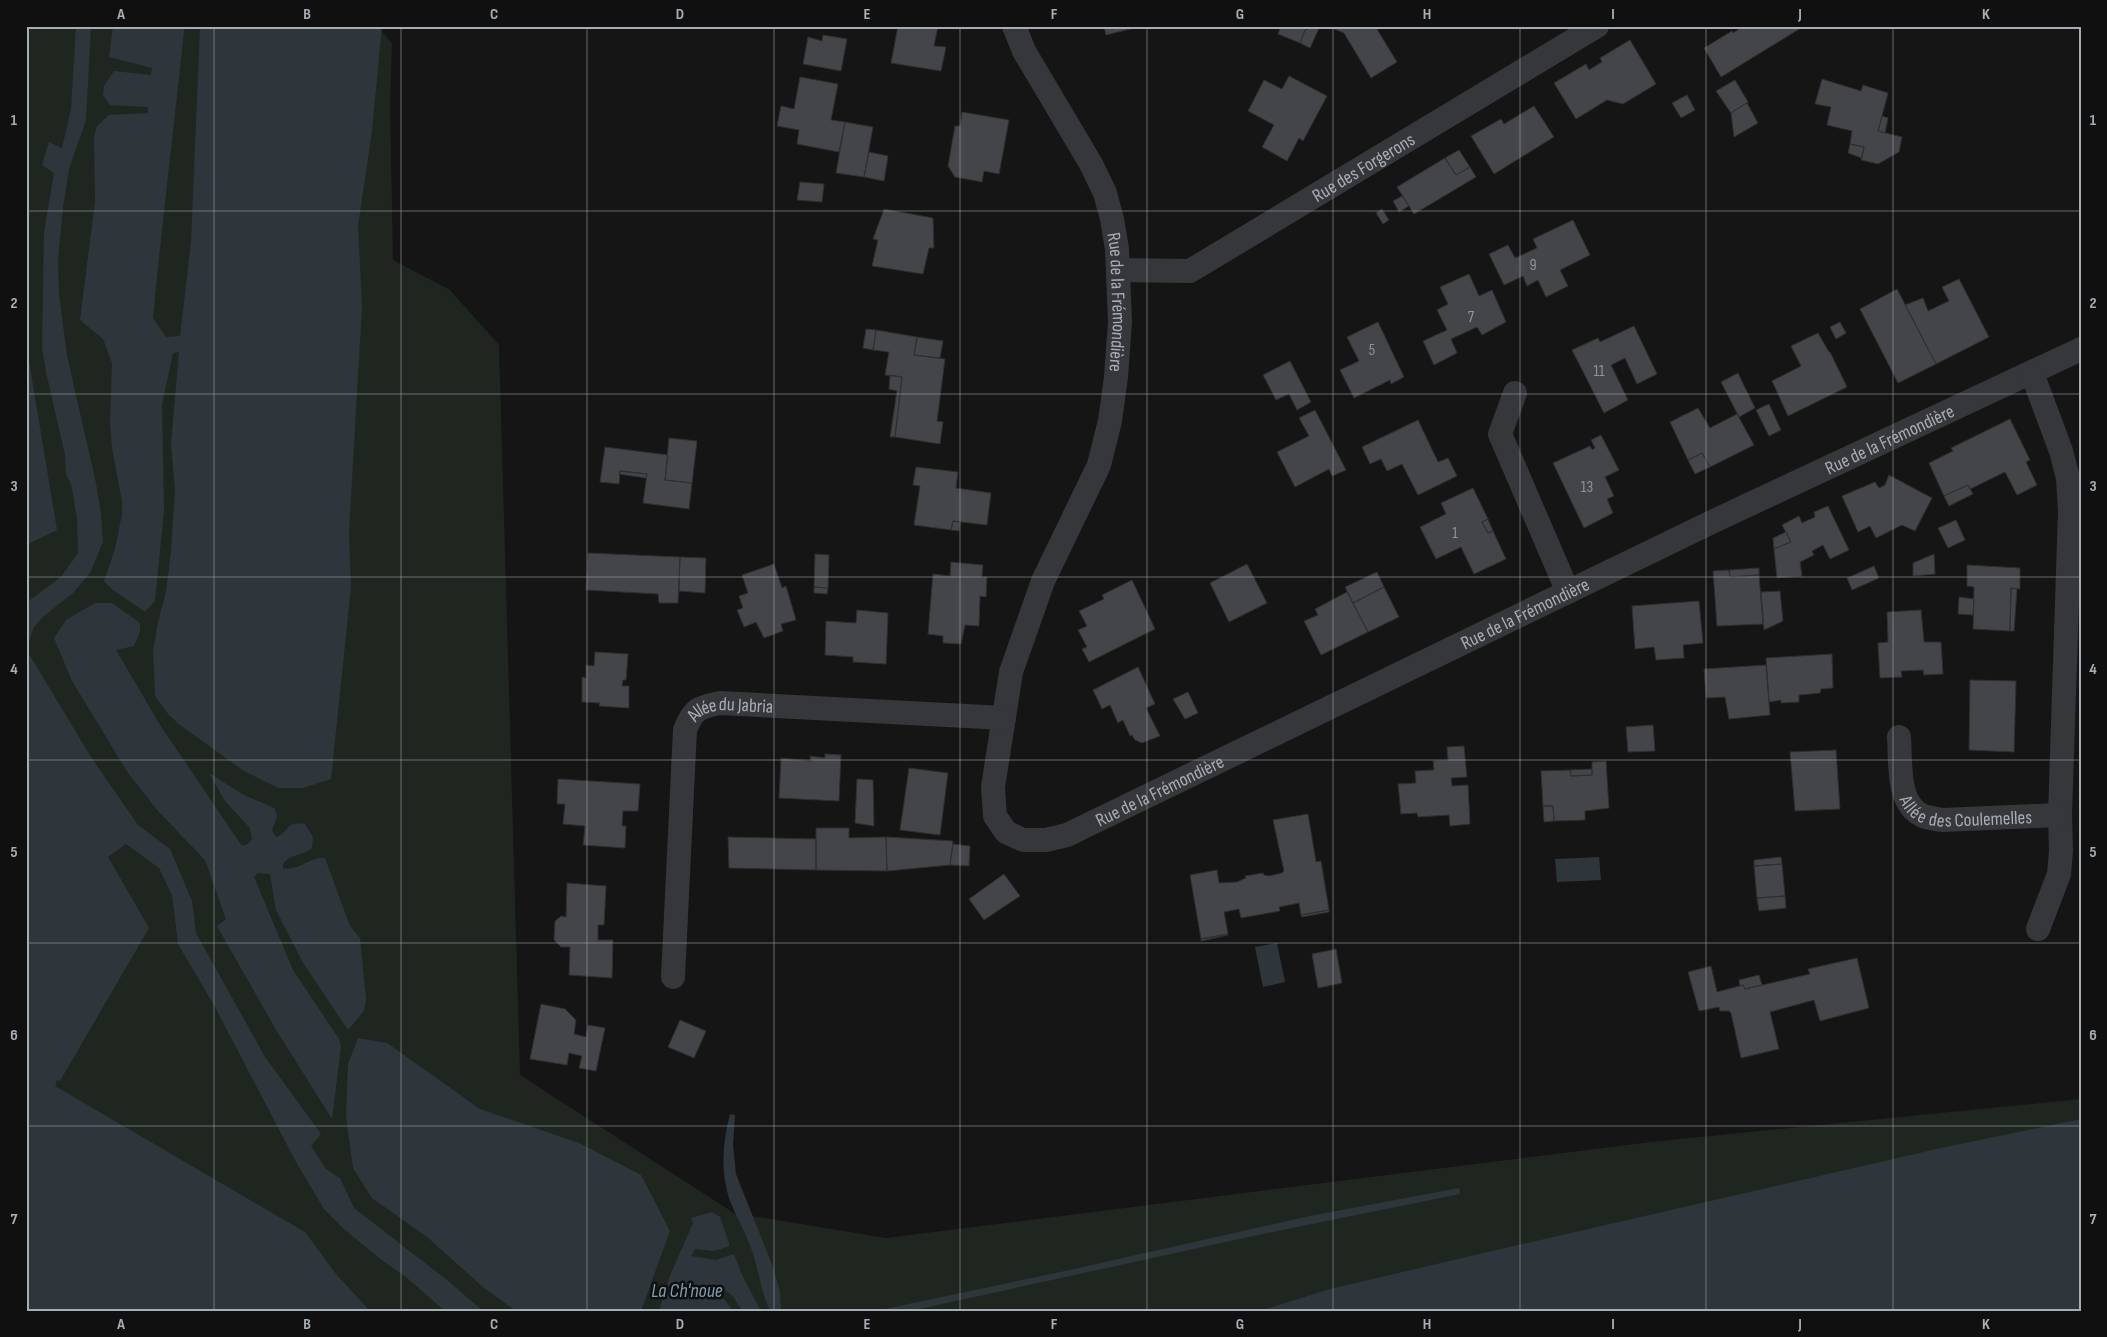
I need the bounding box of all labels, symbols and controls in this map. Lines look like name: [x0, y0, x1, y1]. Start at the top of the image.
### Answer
text: A: [116, 5, 125, 24]
text: B: [303, 5, 311, 24]
text: C: [490, 5, 498, 24]
text: D: [676, 5, 684, 24]
text: E: [864, 5, 871, 24]
text: F: [1051, 5, 1058, 24]
text: G: [1236, 5, 1244, 24]
text: H: [1423, 5, 1431, 24]
text: I: [1611, 5, 1615, 24]
text: J: [1797, 5, 1802, 24]
text: K: [1982, 5, 1990, 24]
text: 1: [11, 111, 18, 130]
text: 1: [2090, 111, 2097, 130]
street label: Rue des Forgerons: [1308, 128, 1420, 208]
street label: Rue de la Frémondière: [1101, 231, 1130, 373]
house number: 9: [1529, 256, 1537, 275]
text: 2: [10, 294, 18, 313]
text: 2: [2089, 294, 2097, 313]
house number: 7: [1468, 308, 1475, 327]
house number: 5: [1369, 341, 1375, 360]
house number: 11: [1593, 362, 1605, 381]
street label: Rue de la Frémondière: [1822, 400, 1958, 480]
text: 3: [10, 477, 18, 496]
text: 3: [2089, 477, 2097, 496]
house number: 13: [1581, 478, 1593, 497]
house number: 1: [1452, 524, 1458, 543]
street label: Rue de la Frémondière: [1457, 573, 1593, 655]
text: 4: [10, 660, 18, 679]
text: 4: [2089, 660, 2097, 679]
street label: Allée du Jabria: [682, 693, 774, 727]
street label: Rue de la Frémondière: [1092, 751, 1228, 832]
street label: Allée des Coulemelles: [1893, 791, 2033, 833]
text: 5: [10, 843, 18, 862]
text: 5: [2089, 843, 2097, 862]
text: 6: [10, 1026, 18, 1045]
text: 6: [2089, 1026, 2097, 1045]
text: 7: [11, 1210, 18, 1229]
text: 7: [2090, 1210, 2097, 1229]
water label: La Ch'noue: [651, 1279, 723, 1303]
text: A: [116, 1315, 125, 1334]
text: B: [303, 1315, 311, 1334]
text: C: [490, 1315, 498, 1334]
text: D: [676, 1315, 684, 1334]
text: E: [864, 1315, 871, 1334]
text: F: [1051, 1315, 1058, 1334]
text: G: [1236, 1315, 1244, 1334]
text: H: [1423, 1315, 1431, 1334]
text: I: [1611, 1315, 1615, 1334]
text: J: [1797, 1315, 1802, 1334]
text: K: [1982, 1315, 1990, 1334]

